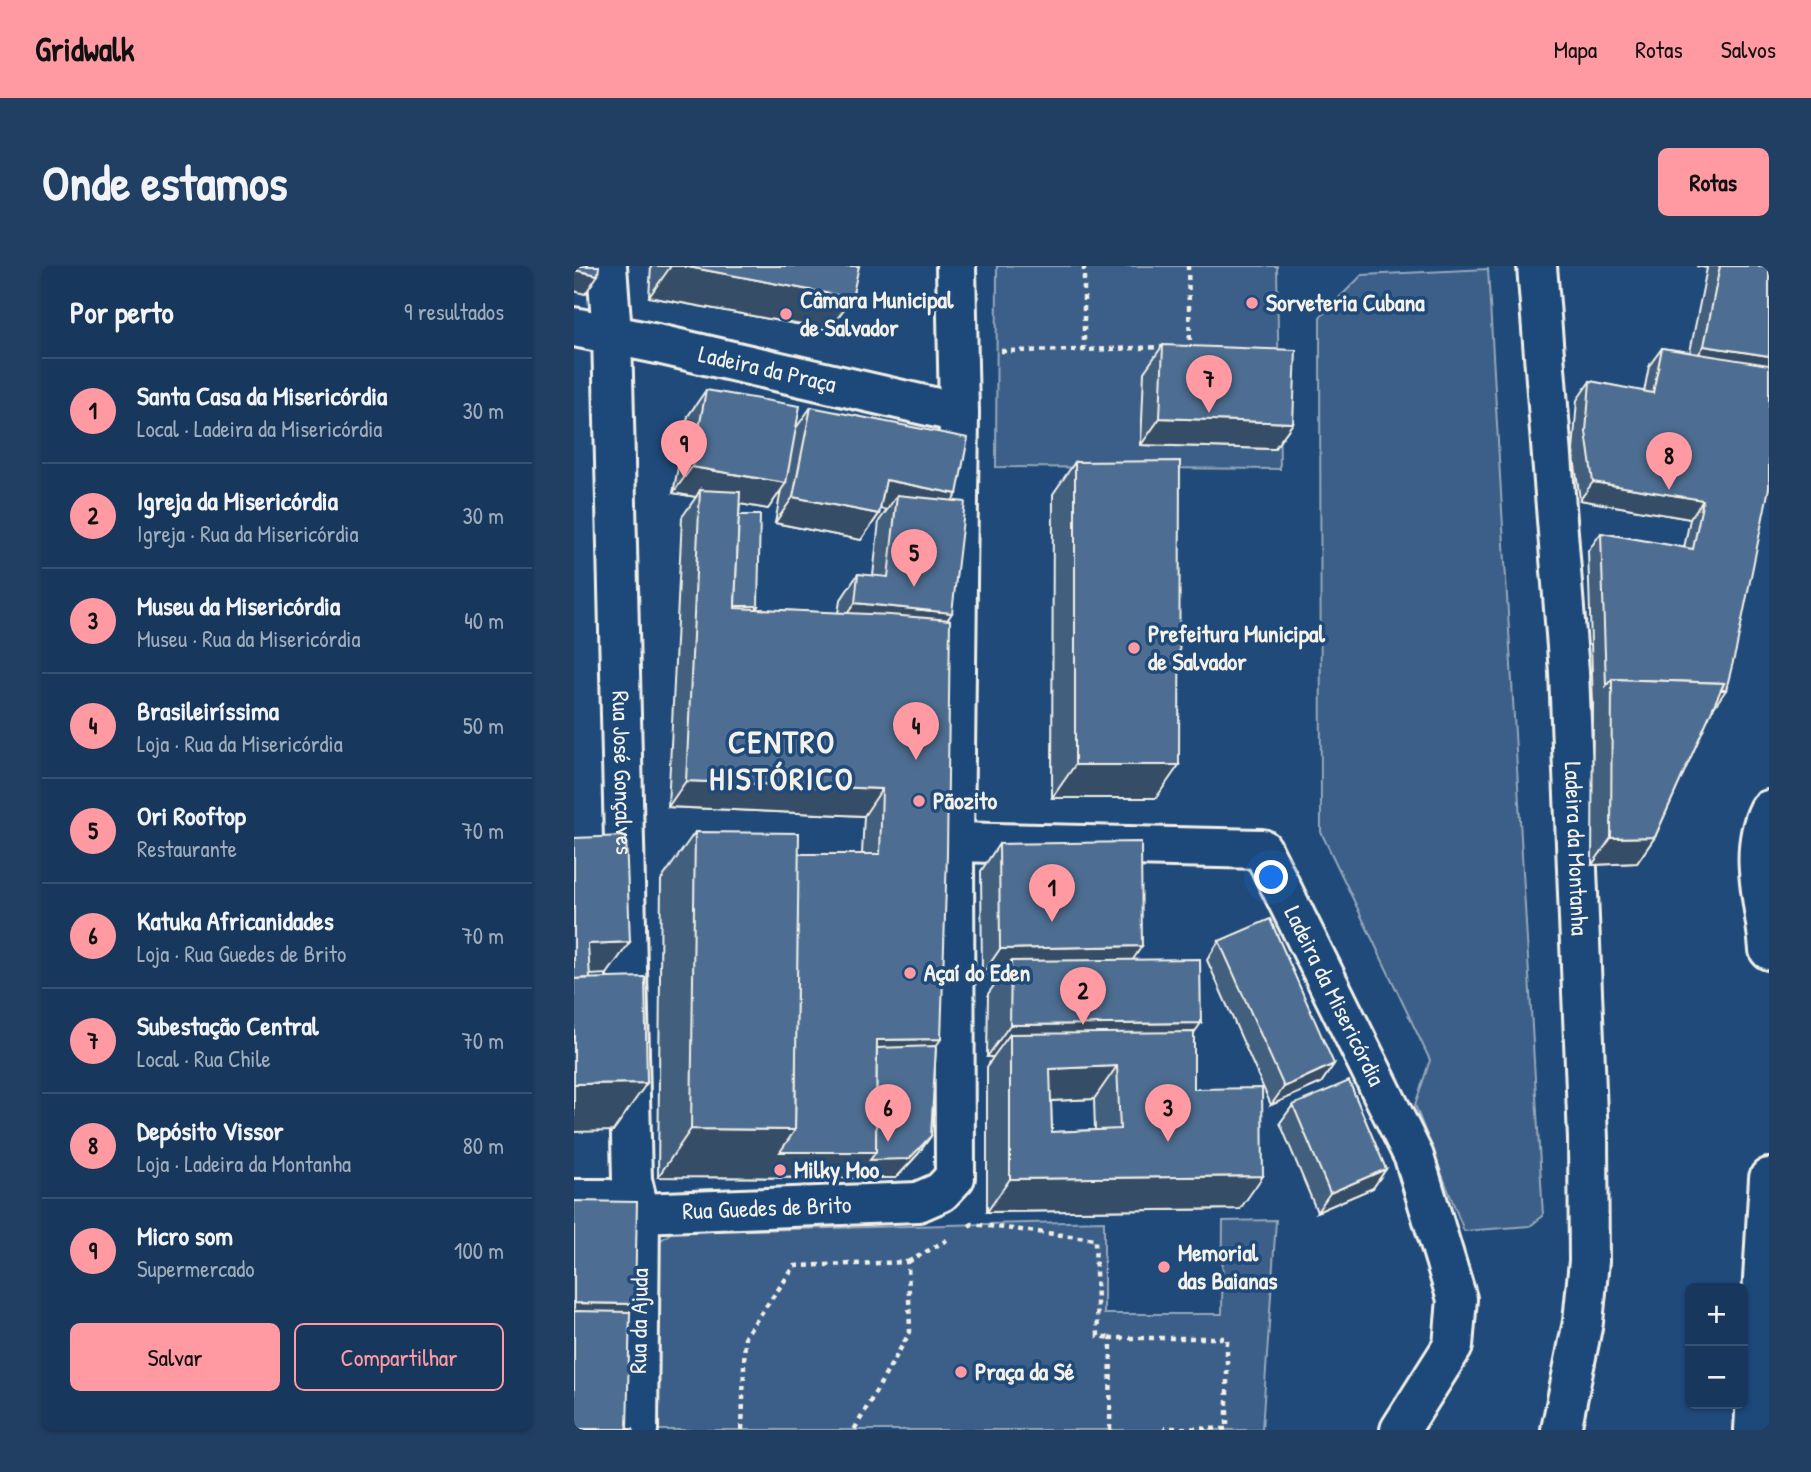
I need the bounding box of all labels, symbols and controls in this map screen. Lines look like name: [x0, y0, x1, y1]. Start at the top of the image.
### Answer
text: Gridwalk: [35, 27, 135, 71]
text: Mapa: [1554, 33, 1597, 65]
text: Rotas: [1635, 33, 1683, 65]
text: Salvos: [1721, 33, 1776, 65]
button: Rotas: [1658, 148, 1769, 216]
text: Onde estamos: [42, 149, 288, 215]
place label: Câmara Municipal de Salvador: [800, 283, 954, 343]
place label: Sorveteria Cubana: [1266, 286, 1425, 318]
text: Por perto: [70, 292, 174, 332]
marker: Sorveteria Cubana: [1244, 295, 1260, 311]
text: 9 resultados: [404, 296, 504, 327]
marker: Câmara Municipal de Salvador: [778, 306, 794, 322]
street label: Ladeira da Praça: [696, 337, 840, 399]
pin: 7: [1186, 355, 1232, 413]
text: Santa Casa da Misericórdia: [137, 378, 387, 413]
text: 1: [89, 395, 97, 426]
text: 30 m: [462, 395, 504, 426]
text: Local · Ladeira da Misericórdia: [137, 413, 382, 444]
pin: 9: [661, 420, 707, 478]
pin: 8: [1646, 432, 1692, 490]
text: Igreja da Misericórdia: [137, 483, 338, 518]
text: 2: [88, 500, 98, 531]
text: 30 m: [462, 500, 504, 531]
text: Igreja · Rua da Misericórdia: [137, 518, 359, 549]
pin: 5: [891, 529, 937, 587]
text: Museu da Misericórdia: [137, 588, 340, 623]
text: 3: [88, 605, 98, 636]
text: 40 m: [464, 605, 504, 636]
place label: Prefeitura Municipal de Salvador: [1148, 617, 1325, 677]
text: Museu · Rua da Misericórdia: [137, 623, 361, 654]
marker: Prefeitura Municipal de Salvador: [1126, 640, 1142, 656]
street label: Rua José Gonçalves: [605, 690, 641, 855]
text: Brasileiríssima: [137, 693, 279, 728]
pin: 4: [893, 702, 939, 760]
text: 4: [89, 710, 97, 741]
text: 50 m: [463, 710, 504, 741]
district label: CENTRO HISTÓRICO: [709, 720, 855, 800]
text: Loja · Rua da Misericórdia: [137, 728, 343, 759]
street label: Ladeira da Montanha: [1558, 761, 1597, 936]
place label: Pãozito: [933, 784, 998, 816]
marker: Pãozito: [911, 793, 927, 809]
text: Ori Rooftop: [137, 798, 246, 833]
text: 5: [88, 815, 98, 846]
text: 70 m: [461, 815, 504, 846]
text: Restaurante: [137, 833, 237, 864]
your location: [1254, 860, 1288, 894]
pin: 1: [1029, 864, 1075, 922]
street label: Ladeira da Misericórdia: [1278, 900, 1393, 1091]
text: Katuka Africanidades: [137, 903, 334, 938]
text: 6: [88, 920, 98, 951]
text: 70 m: [461, 920, 504, 951]
text: Loja · Rua Guedes de Brito: [137, 938, 346, 969]
place label: Açaí do Eden: [924, 956, 1030, 988]
marker: Açaí do Eden: [902, 965, 918, 981]
pin: 2: [1060, 967, 1106, 1025]
text: Subestação Central: [137, 1008, 319, 1043]
text: 7: [87, 1025, 99, 1056]
text: 70 m: [461, 1025, 504, 1056]
text: Local · Rua Chile: [137, 1043, 271, 1074]
pin: 6: [865, 1084, 911, 1142]
pin: 3: [1145, 1084, 1191, 1142]
text: Depósito Vissor: [137, 1113, 283, 1148]
text: 8: [88, 1130, 98, 1161]
text: 80 m: [463, 1130, 504, 1161]
text: Loja · Ladeira da Montanha: [137, 1148, 351, 1179]
place label: Milky Moo: [794, 1153, 880, 1186]
marker: Milky Moo: [772, 1162, 788, 1178]
street label: Rua Guedes de Brito: [682, 1188, 852, 1226]
text: Micro som: [137, 1218, 233, 1253]
text: 9: [89, 1235, 97, 1266]
text: 100 m: [454, 1235, 504, 1266]
place label: Memorial das Baianas: [1178, 1236, 1277, 1296]
text: Supermercado: [137, 1253, 254, 1284]
marker: Memorial das Baianas: [1156, 1259, 1172, 1275]
street label: Rua da Ajuda: [621, 1268, 655, 1374]
map controls: [1685, 1283, 1748, 1409]
button: +: [1685, 1283, 1748, 1346]
button: Salvar: [70, 1323, 280, 1391]
button: Compartilhar: [294, 1323, 504, 1391]
button: −: [1685, 1346, 1748, 1409]
place label: Praça da Sé: [975, 1355, 1075, 1387]
marker: Praça da Sé: [953, 1364, 969, 1380]

